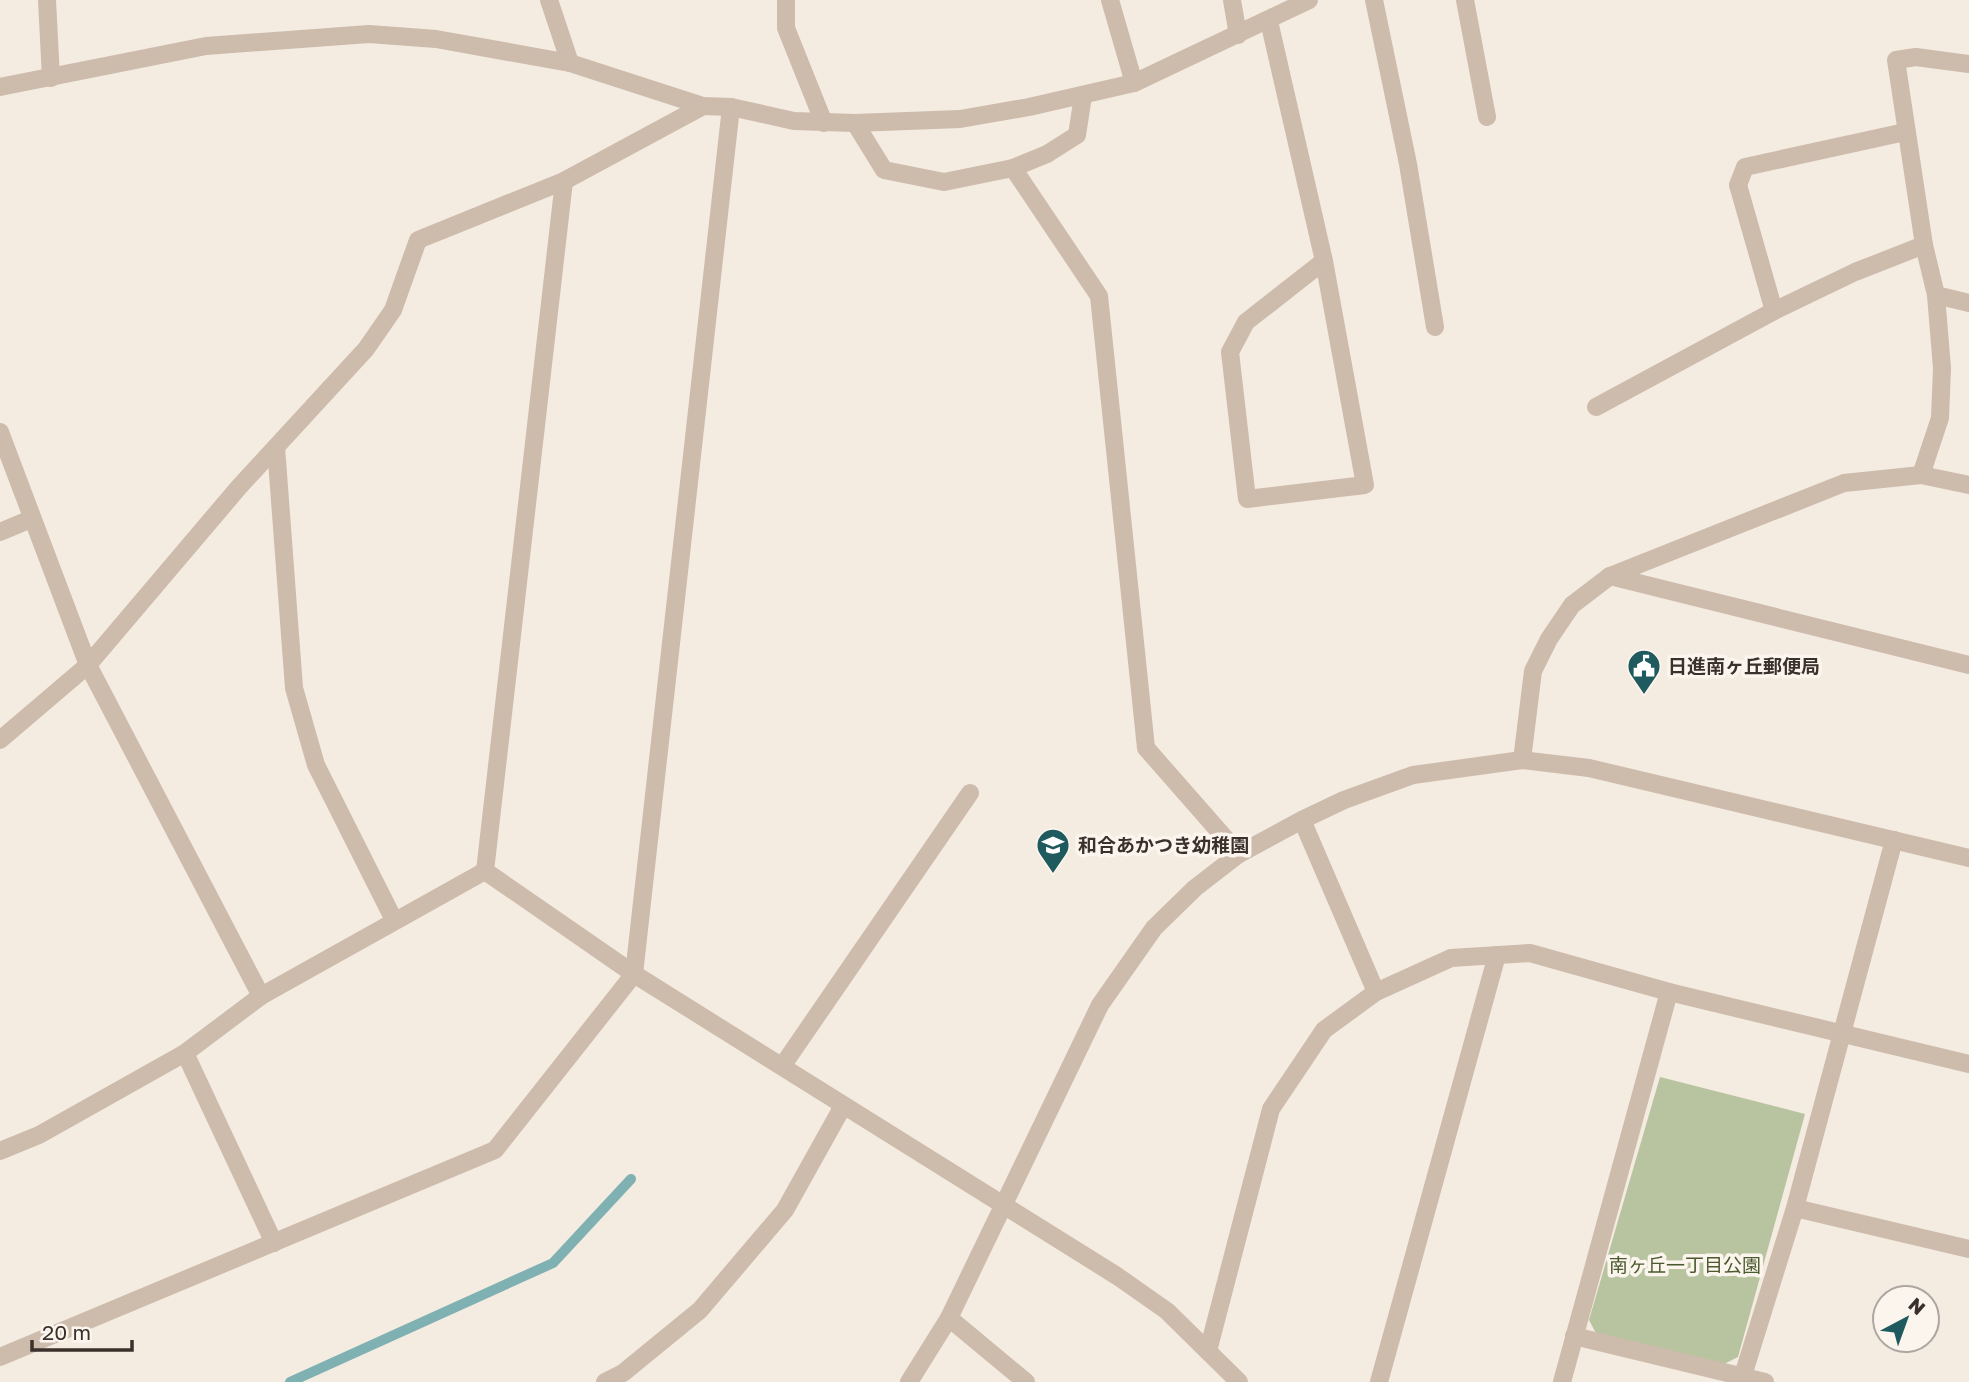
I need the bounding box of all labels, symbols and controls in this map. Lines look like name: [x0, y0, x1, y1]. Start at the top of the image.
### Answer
public building icon: 日進南ヶ丘郵便局: [1625, 647, 1663, 696]
place label: 日進南ヶ丘郵便局: [1668, 654, 1820, 677]
school or university icon: 和合あかつき幼稚園: [1034, 826, 1072, 875]
place label: 和合あかつき幼稚園: [1078, 833, 1249, 856]
park label: 南ヶ丘一丁目公園: [1609, 1253, 1761, 1276]
north arrow: [1871, 1284, 1941, 1354]
text: N: [1904, 1292, 1930, 1319]
scale bar: [32, 1308, 131, 1352]
text: 20 m: [42, 1319, 91, 1345]

